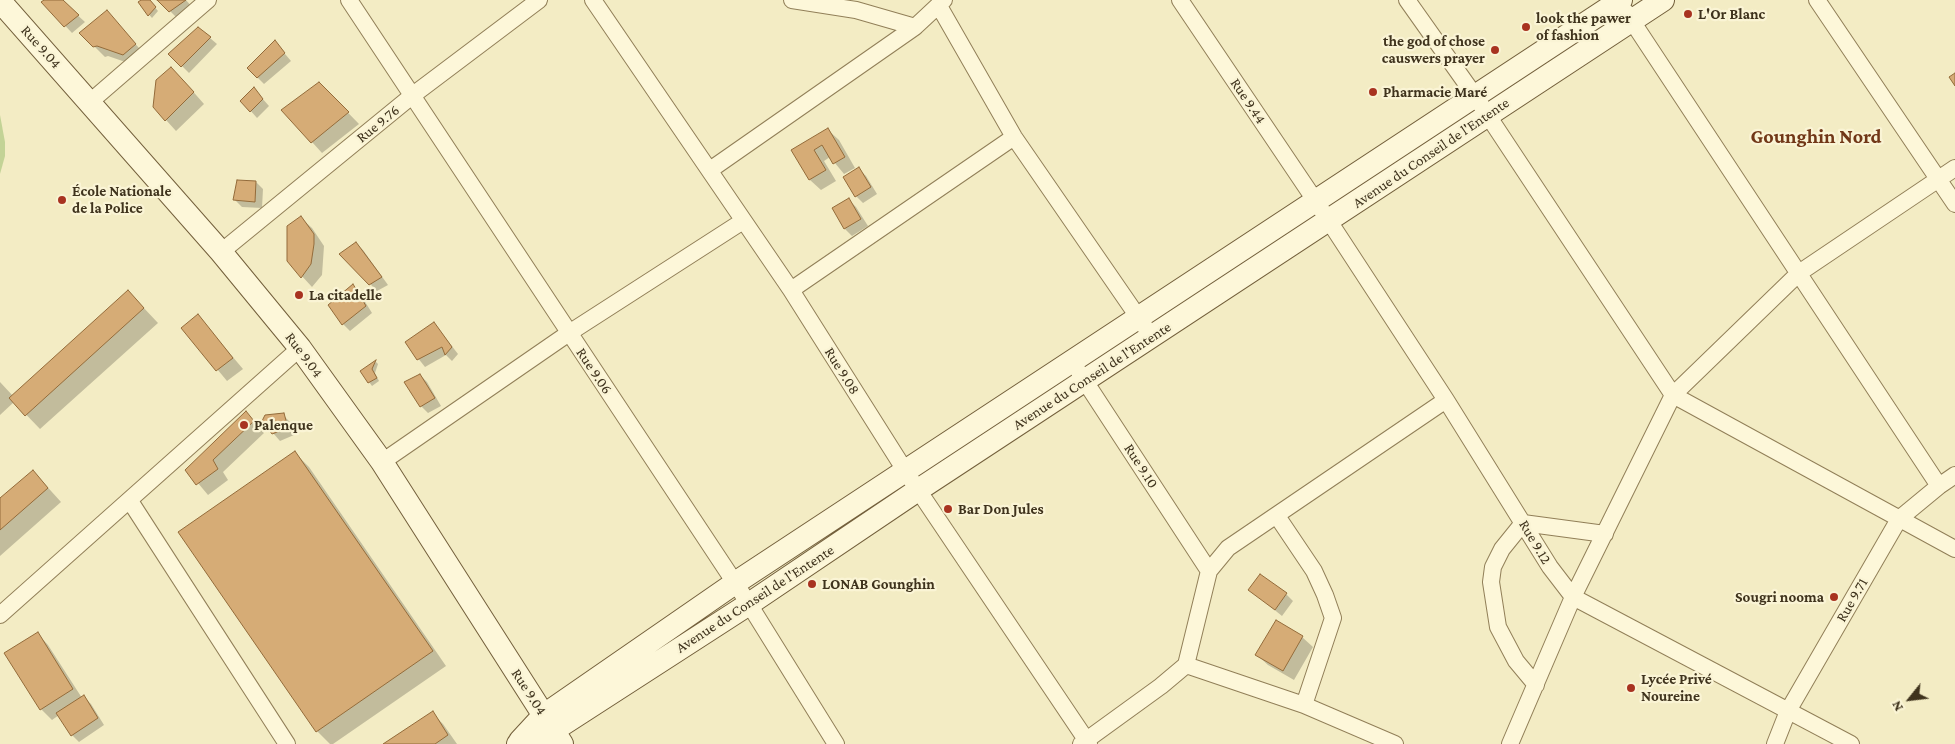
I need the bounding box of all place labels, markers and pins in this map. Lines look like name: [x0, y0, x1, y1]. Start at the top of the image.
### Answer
place label: L'Or Blanc: [1698, 5, 1765, 23]
marker: L'Or Blanc: [1682, 8, 1694, 20]
place label: look the pawer of fashion: [1536, 9, 1631, 44]
marker: look the pawer of fashion: [1520, 21, 1532, 33]
place label: the god of chose causwers prayer: [1382, 32, 1485, 67]
marker: the god of chose causwers prayer: [1489, 44, 1501, 56]
place label: Pharmacie Maré: [1383, 83, 1487, 101]
marker: Pharmacie Maré: [1367, 86, 1379, 98]
place label: École Nationale de la Police: [72, 182, 171, 217]
marker: École Nationale de la Police: [56, 194, 68, 206]
place label: La citadelle: [309, 286, 382, 304]
marker: La citadelle: [293, 289, 305, 301]
place label: Palenque: [254, 416, 313, 434]
marker: Palenque: [238, 419, 250, 431]
place label: Bar Don Jules: [958, 500, 1044, 518]
marker: Bar Don Jules: [942, 503, 954, 515]
place label: LONAB Gounghin: [822, 575, 935, 593]
marker: LONAB Gounghin: [806, 578, 818, 590]
place label: Sougri nooma: [1735, 588, 1824, 606]
marker: Sougri nooma: [1828, 591, 1840, 603]
place label: Lycée Privé Noureine: [1641, 670, 1712, 705]
marker: Lycée Privé Noureine: [1625, 682, 1637, 694]

